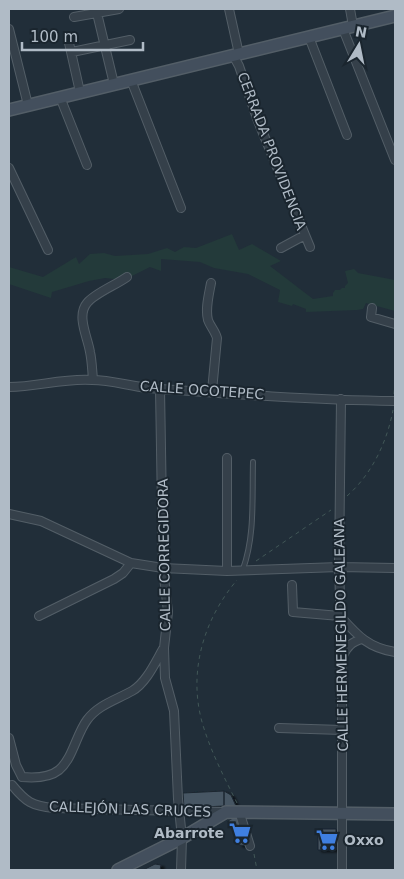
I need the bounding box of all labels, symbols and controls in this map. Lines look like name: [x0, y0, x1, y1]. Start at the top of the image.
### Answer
scale bar: [22, 20, 144, 52]
north arrow: [334, 20, 384, 70]
text: N: [354, 23, 368, 41]
text: 100 m: [30, 28, 78, 46]
street label: CERRADA PROVIDENCIA: [234, 70, 310, 233]
street label: CALLE OCOTEPEC: [139, 378, 265, 402]
street label: CALLE CORREGIDORA: [155, 478, 173, 632]
street label: CALLE HERMENEGILDO GALEANA: [331, 518, 351, 752]
street label: CALLEJÓN LAS CRUCES: [49, 797, 211, 820]
supermarket icon: Abarrote: [227, 820, 253, 846]
place label: Abarrote: [154, 825, 224, 841]
supermarket icon: Oxxo: [314, 827, 340, 853]
place label: Oxxo: [344, 832, 384, 848]

